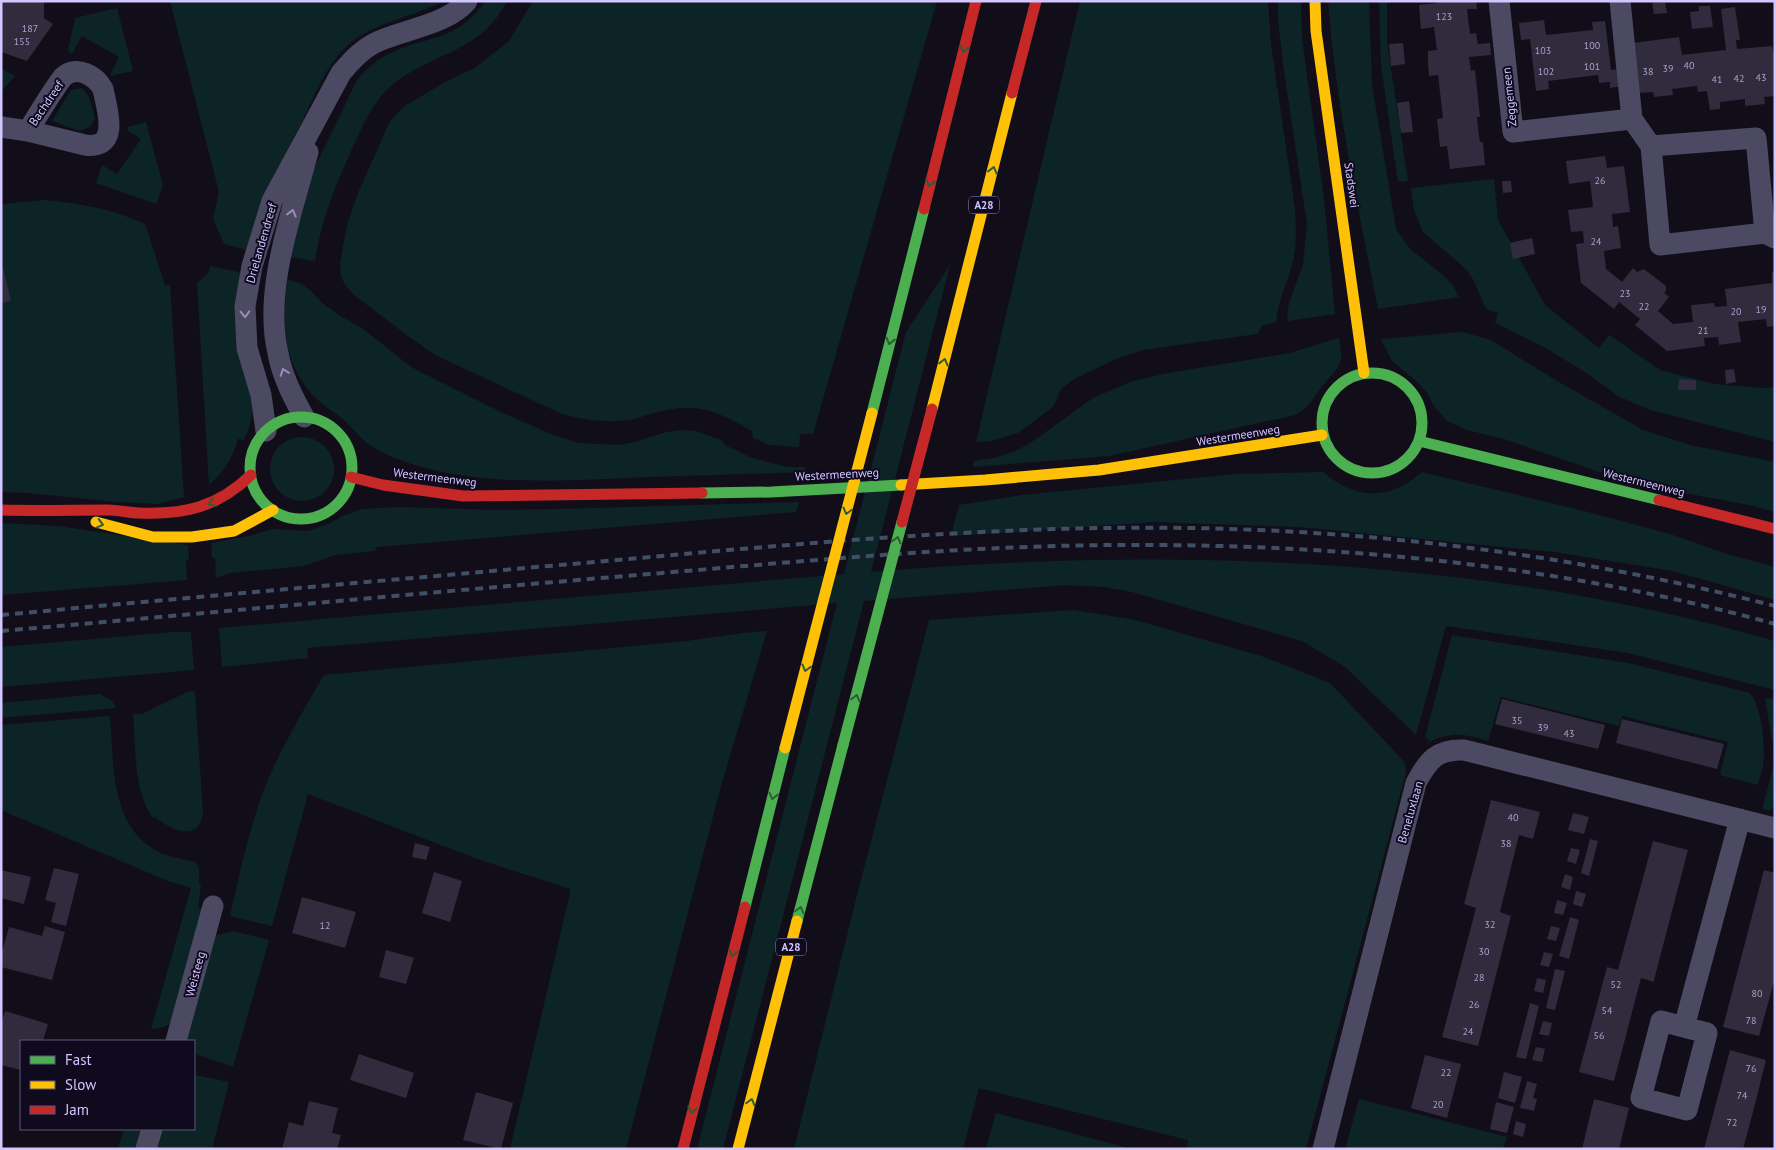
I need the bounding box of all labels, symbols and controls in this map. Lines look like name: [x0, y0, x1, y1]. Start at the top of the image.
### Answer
house number: 123: [1436, 10, 1452, 23]
house number: 187: [22, 22, 38, 35]
house number: 155: [14, 35, 30, 48]
house number: 100: [1584, 39, 1601, 52]
one-way arrow: [959, 44, 969, 52]
house number: 103: [1535, 44, 1551, 57]
house number: 40: [1684, 59, 1695, 72]
house number: 101: [1584, 60, 1600, 73]
house number: 39: [1663, 62, 1673, 75]
house number: 102: [1538, 65, 1554, 78]
house number: 38: [1643, 65, 1653, 78]
street label: Zeggemeen: [1498, 67, 1520, 127]
house number: 43: [1756, 71, 1766, 84]
house number: 42: [1734, 72, 1744, 85]
house number: 41: [1712, 73, 1722, 86]
street label: Bachdreef: [25, 77, 67, 128]
street label: Stadswei: [1341, 161, 1363, 209]
one-way arrow: [987, 166, 998, 175]
house number: 26: [1595, 174, 1605, 187]
one-way arrow: [925, 179, 936, 188]
road number: A28: [969, 196, 999, 214]
street label: Drielandendreef: [242, 200, 280, 285]
one-way arrow: [286, 209, 297, 218]
house number: 24: [1591, 235, 1602, 248]
house number: 23: [1620, 287, 1630, 300]
house number: 22: [1639, 300, 1649, 313]
house number: 19: [1756, 303, 1766, 316]
house number: 20: [1731, 305, 1742, 318]
one-way arrow: [240, 310, 251, 318]
house number: 21: [1698, 324, 1708, 337]
one-way arrow: [885, 336, 896, 345]
one-way arrow: [938, 357, 949, 366]
one-way arrow: [280, 369, 290, 377]
street label: Westermeenweg: [1195, 421, 1281, 449]
street label: Westermeenweg: [392, 464, 478, 490]
street label: Westermeenweg: [795, 464, 879, 484]
street label: Westermeenweg: [1601, 465, 1687, 499]
one-way arrow: [208, 496, 217, 507]
one-way arrow: [842, 507, 853, 516]
one-way arrow: [96, 518, 104, 528]
one-way arrow: [891, 536, 902, 545]
one-way arrow: [801, 664, 812, 673]
one-way arrow: [850, 693, 861, 702]
house number: 35: [1512, 714, 1522, 727]
house number: 39: [1538, 721, 1548, 734]
house number: 43: [1564, 727, 1574, 740]
street label: Beneluxlaan: [1394, 779, 1426, 845]
one-way arrow: [768, 791, 779, 800]
house number: 40: [1508, 811, 1519, 824]
house number: 38: [1501, 837, 1511, 850]
one-way arrow: [795, 907, 805, 915]
house number: 32: [1485, 918, 1495, 931]
house number: 12: [320, 919, 330, 932]
road number: A28: [776, 939, 806, 956]
house number: 30: [1479, 945, 1490, 958]
one-way arrow: [728, 948, 739, 957]
street label: Weisteeg: [182, 950, 208, 998]
house number: 28: [1474, 971, 1484, 984]
house number: 52: [1611, 978, 1621, 991]
house number: 80: [1752, 987, 1763, 1000]
house number: 26: [1469, 998, 1479, 1011]
house number: 54: [1602, 1004, 1613, 1017]
house number: 78: [1746, 1014, 1756, 1027]
house number: 24: [1463, 1025, 1474, 1038]
house number: 56: [1594, 1029, 1604, 1042]
legend: [20, 1040, 195, 1130]
text: Fast: [65, 1050, 92, 1069]
house number: 76: [1746, 1062, 1756, 1075]
house number: 22: [1441, 1066, 1451, 1079]
text: Slow: [65, 1075, 96, 1094]
house number: 74: [1737, 1089, 1748, 1102]
one-way arrow: [745, 1097, 756, 1106]
house number: 20: [1433, 1098, 1444, 1111]
text: Jam: [64, 1100, 89, 1119]
one-way arrow: [688, 1106, 698, 1114]
house number: 72: [1727, 1116, 1737, 1129]

